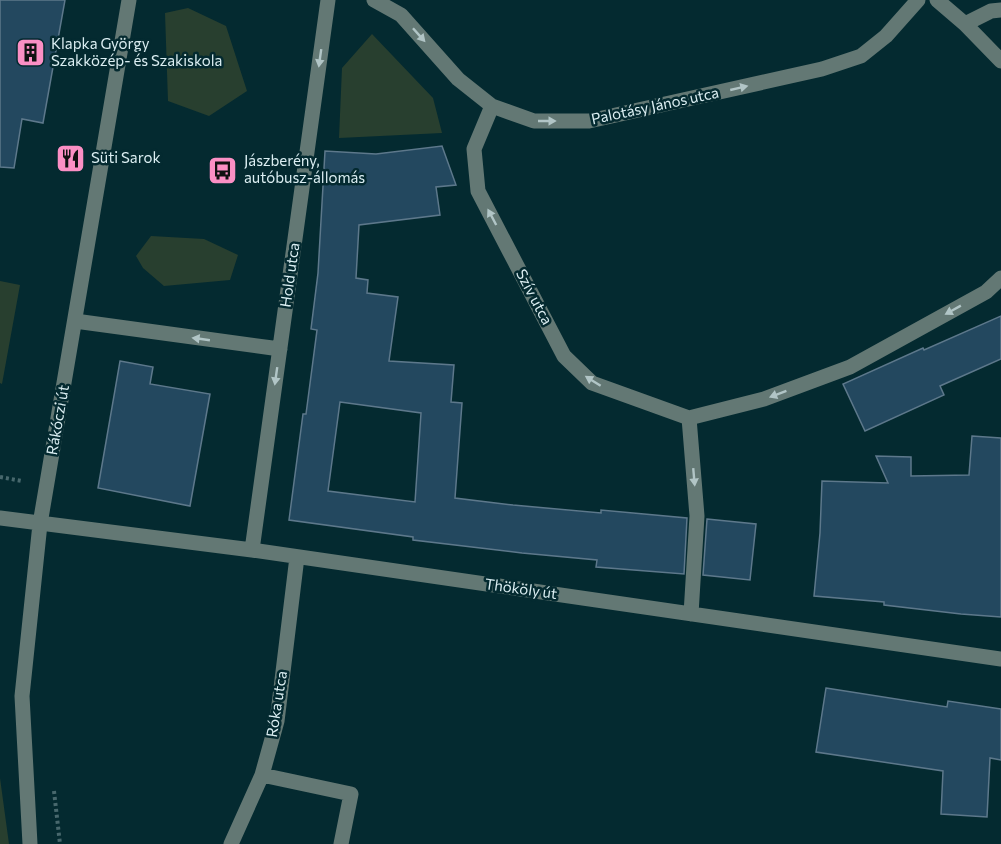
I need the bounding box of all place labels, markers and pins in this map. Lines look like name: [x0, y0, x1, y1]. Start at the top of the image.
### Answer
place label: Klapka György Szakközép- és Szakiskola: [51, 34, 222, 69]
building icon: Klapka György Szakközép- és Szakiskola: [14, 37, 46, 69]
restaurant icon: Süti Sarok: [54, 142, 86, 174]
place label: Süti Sarok: [91, 148, 161, 166]
place label: Jászberény, autóbusz-állomás: [244, 151, 365, 186]
bus stop icon: Jászberény, autóbusz-állomás: [207, 154, 239, 186]

